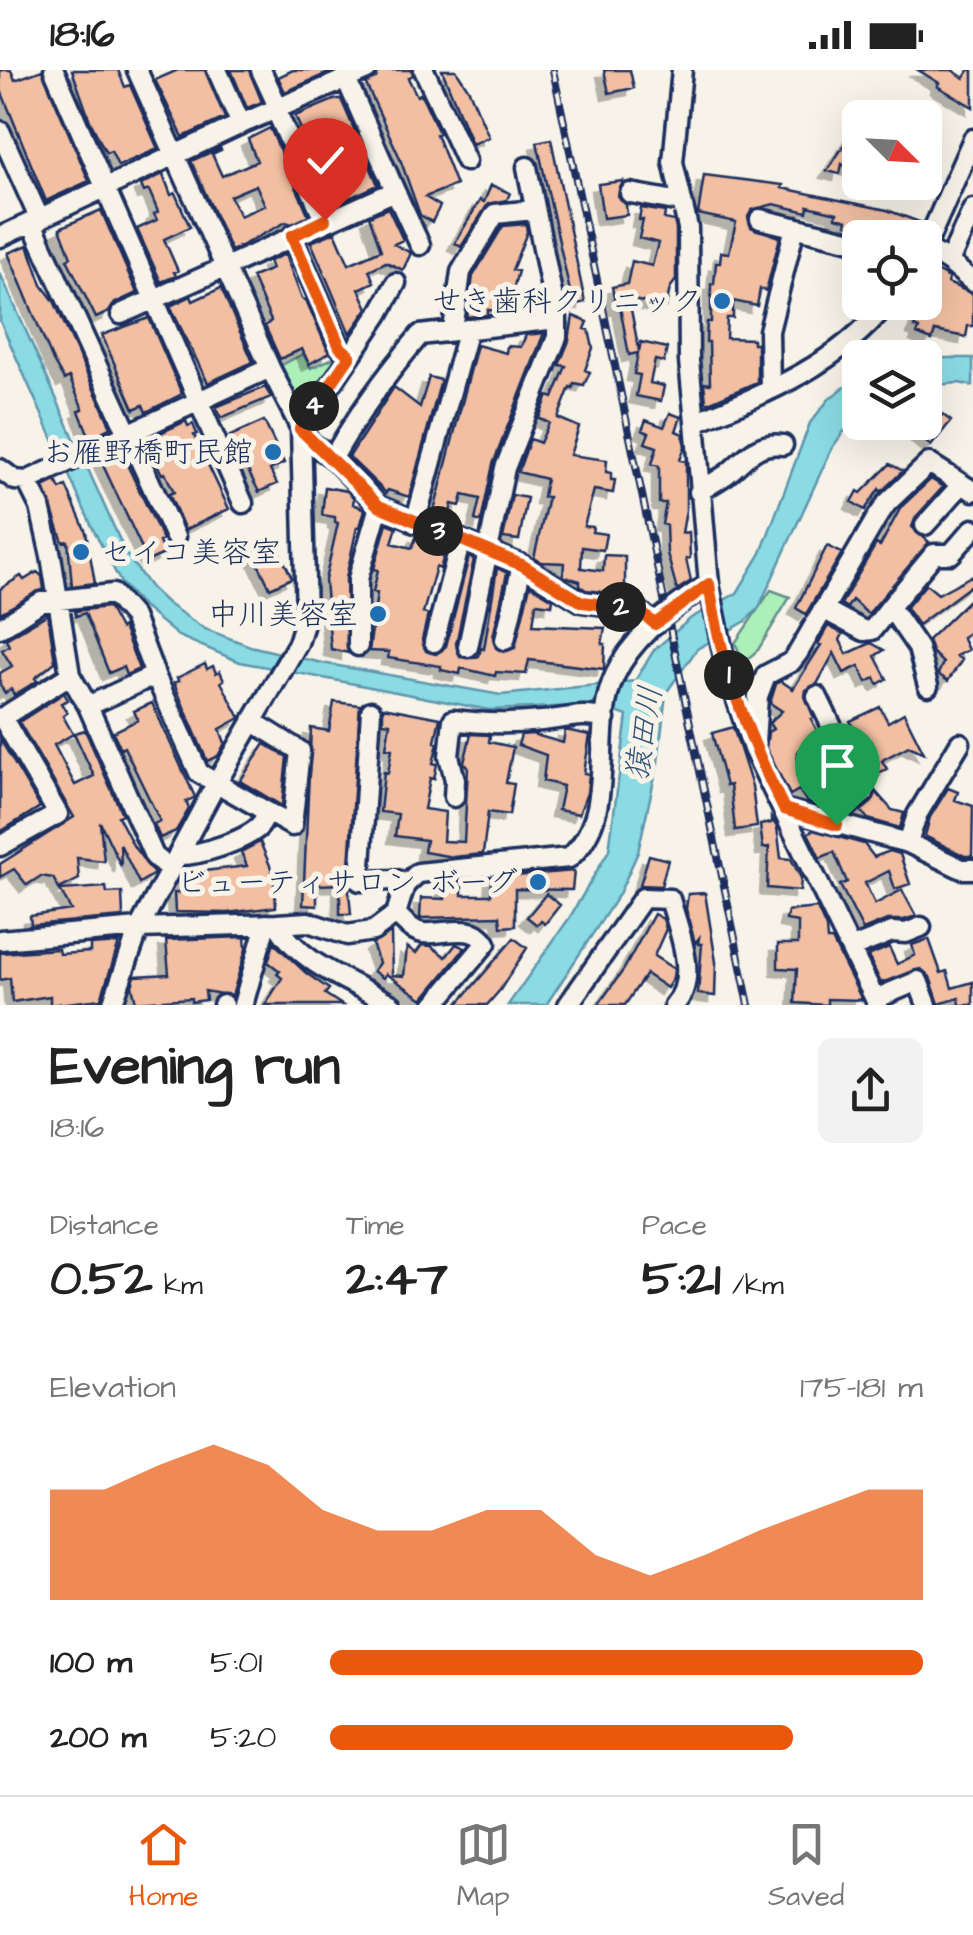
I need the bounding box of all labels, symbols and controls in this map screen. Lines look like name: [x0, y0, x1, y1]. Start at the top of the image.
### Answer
text: 18:16: [50, 9, 115, 61]
north arrow: [842, 100, 942, 200]
map controls: [842, 100, 942, 440]
pin: [283, 118, 368, 221]
icon: check: [298, 133, 353, 188]
button: locate: [842, 220, 942, 320]
place label: せき歯科クリニック: [432, 281, 702, 323]
marker: せき歯科クリニック: [711, 290, 733, 312]
button: layers: [842, 340, 942, 440]
pin: 4: [289, 381, 339, 431]
text: 4: [304, 386, 324, 425]
place label: お雁野橋町民館: [43, 432, 253, 474]
marker: お雁野橋町民館: [262, 441, 284, 463]
pin: 3: [413, 506, 463, 556]
text: 3: [431, 511, 445, 550]
place label: セイコ美容室: [101, 532, 281, 574]
marker: セイコ美容室: [70, 541, 92, 563]
pin: 2: [596, 582, 646, 632]
text: 2: [613, 587, 629, 626]
place label: 中川美容室: [208, 594, 358, 636]
marker: 中川美容室: [367, 603, 389, 625]
pin: 1: [704, 650, 754, 700]
text: 1: [727, 655, 731, 694]
water label: 猿田川: [615, 682, 674, 784]
pin: [795, 723, 880, 826]
icon: arrive: [810, 738, 865, 793]
place label: ビューティサロン ボーグ: [177, 862, 518, 904]
marker: ビューティサロン ボーグ: [527, 871, 549, 893]
text: Evening run: [50, 1029, 340, 1105]
button: share: [818, 1038, 923, 1143]
text: 18:16: [50, 1105, 104, 1150]
text: Distance: [50, 1206, 159, 1245]
text: Time: [346, 1206, 405, 1245]
text: Pace: [642, 1206, 707, 1245]
text: 0.52: [50, 1245, 153, 1314]
text: 2:47: [346, 1245, 448, 1314]
text: 5:21: [642, 1245, 721, 1314]
text: km: [153, 1266, 203, 1305]
text: /km: [721, 1266, 784, 1305]
text: Elevation: [50, 1365, 176, 1410]
text: 175–181 m: [800, 1365, 923, 1410]
text: 100 m: [50, 1640, 132, 1685]
text: 5:01: [210, 1640, 262, 1685]
text: 200 m: [50, 1715, 146, 1760]
text: 5:20: [210, 1715, 277, 1760]
tab: Home: [129, 1817, 198, 1916]
tab: Map: [456, 1817, 511, 1916]
tab: Saved: [768, 1817, 844, 1916]

